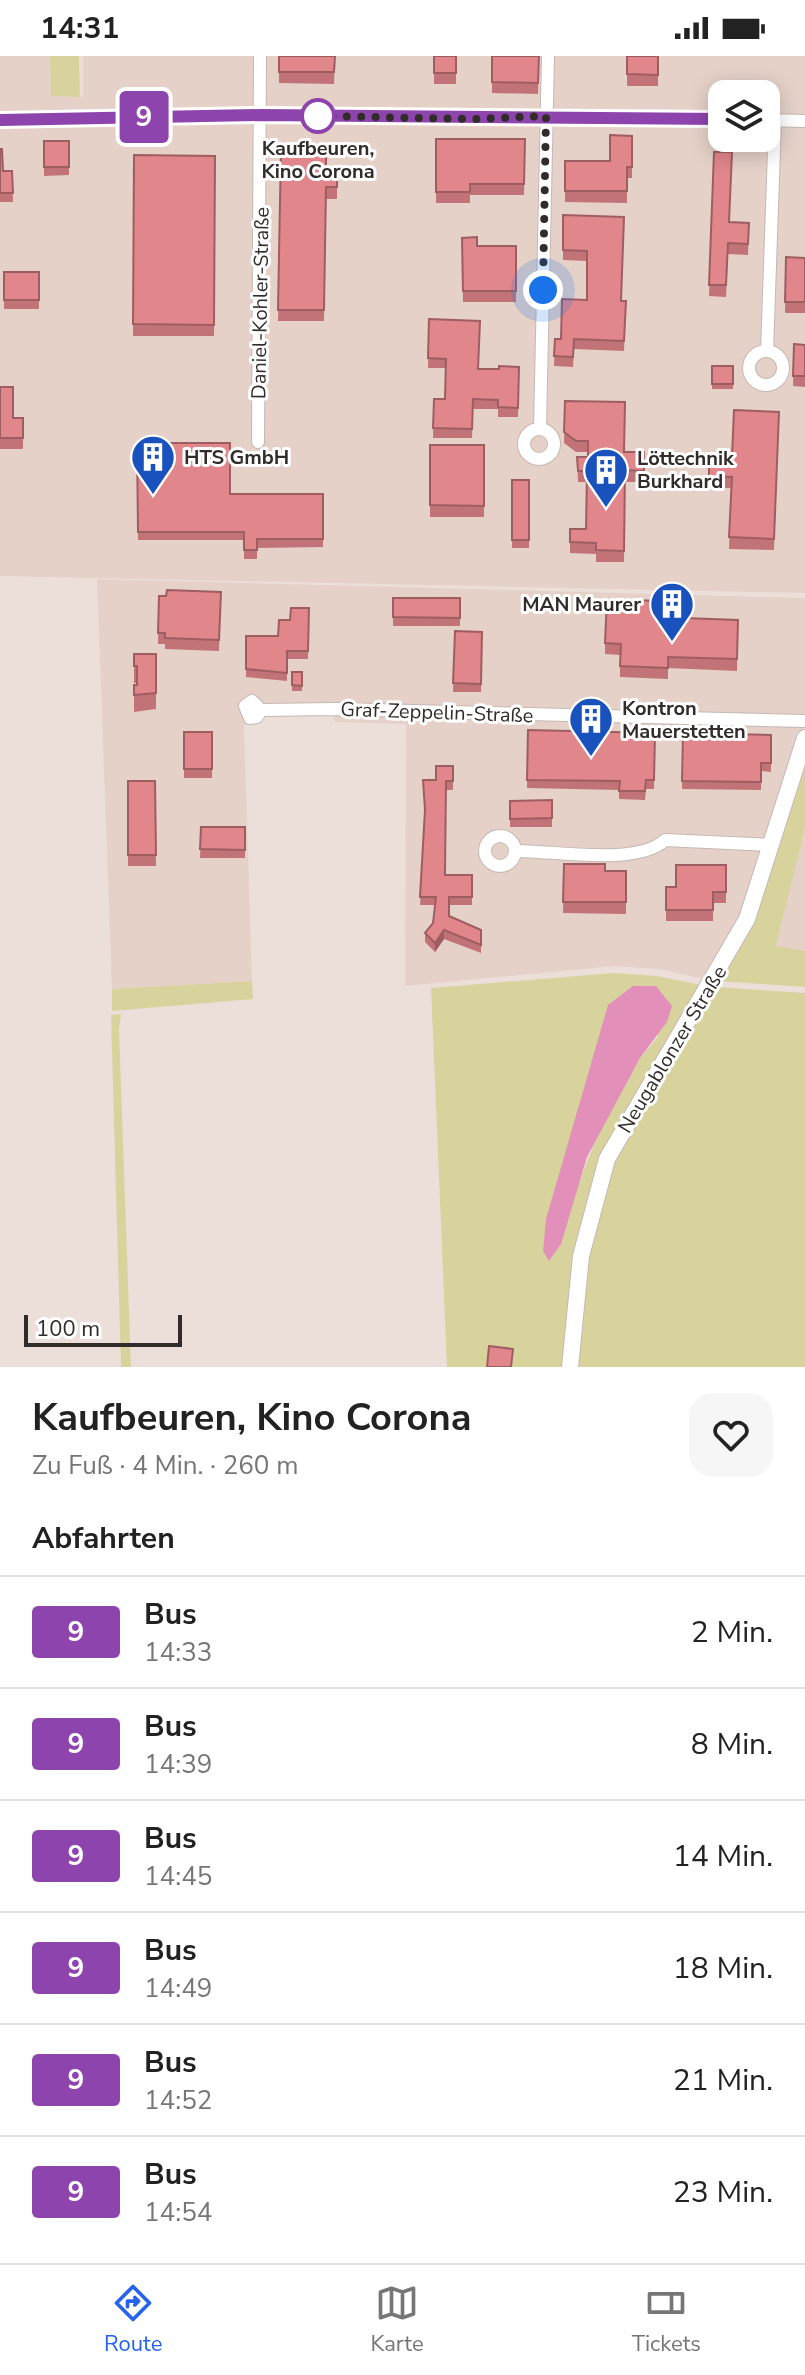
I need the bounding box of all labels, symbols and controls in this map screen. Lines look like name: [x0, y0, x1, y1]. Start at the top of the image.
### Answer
text: 14:31: [40, 8, 119, 49]
map controls: [708, 80, 780, 152]
button: layers: [708, 80, 780, 152]
line badge: 9: [118, 91, 170, 143]
text: 9: [136, 98, 152, 136]
marker: Kaufbeuren, Kino Corona: [301, 99, 335, 133]
place label: Kaufbeuren, Kino Corona: [261, 135, 375, 185]
street label: Daniel-Kohler-Straße: [245, 207, 276, 399]
your location: [523, 270, 563, 310]
building icon: HTS GmbH: [129, 433, 177, 496]
place label: HTS GmbH: [184, 444, 289, 471]
place label: Löttechnik Burkhard: [637, 445, 735, 495]
building icon: Löttechnik Burkhard: [582, 446, 630, 509]
building icon: MAN Maurer: [648, 580, 696, 643]
place label: MAN Maurer: [522, 591, 641, 618]
building icon: Kontron Mauerstetten: [567, 695, 615, 758]
place label: Kontron Mauerstetten: [622, 695, 746, 745]
street label: Graf-Zeppelin-Straße: [340, 696, 534, 729]
street label: Neugablonzer Straße: [612, 961, 733, 1138]
scale bar: [24, 1311, 182, 1347]
text: 100 m: [36, 1314, 100, 1344]
text: Kaufbeuren, Kino Corona: [32, 1392, 472, 1443]
button: heart: [689, 1393, 773, 1477]
text: Zu Fuß · 4 Min. · 260 m: [32, 1448, 298, 1483]
text: Abfahrten: [32, 1518, 175, 1559]
text: Bus: [144, 1594, 197, 1635]
text: 2 Min.: [691, 1612, 773, 1653]
text: 9: [68, 1613, 84, 1651]
text: 14:33: [144, 1635, 212, 1670]
text: Bus: [144, 1706, 197, 1747]
text: 8 Min.: [691, 1724, 773, 1765]
text: 9: [68, 1725, 84, 1763]
text: 14:39: [144, 1747, 212, 1782]
text: Bus: [144, 1818, 197, 1859]
text: 14 Min.: [673, 1836, 773, 1877]
text: 9: [68, 1837, 84, 1875]
text: 14:45: [144, 1859, 212, 1894]
text: Bus: [144, 1930, 197, 1971]
text: 18 Min.: [673, 1948, 773, 1989]
text: 9: [68, 1949, 84, 1987]
text: 14:49: [144, 1971, 212, 2006]
text: Bus: [144, 2042, 197, 2083]
text: 21 Min.: [673, 2060, 773, 2101]
text: 9: [68, 2061, 84, 2099]
text: 14:52: [144, 2083, 212, 2118]
text: Bus: [144, 2154, 197, 2195]
text: 23 Min.: [673, 2172, 773, 2213]
text: 9: [68, 2173, 84, 2211]
text: 14:54: [144, 2195, 212, 2230]
tab: Route: [104, 2281, 162, 2359]
tab: Karte: [370, 2281, 424, 2359]
tab: Tickets: [632, 2281, 701, 2359]

